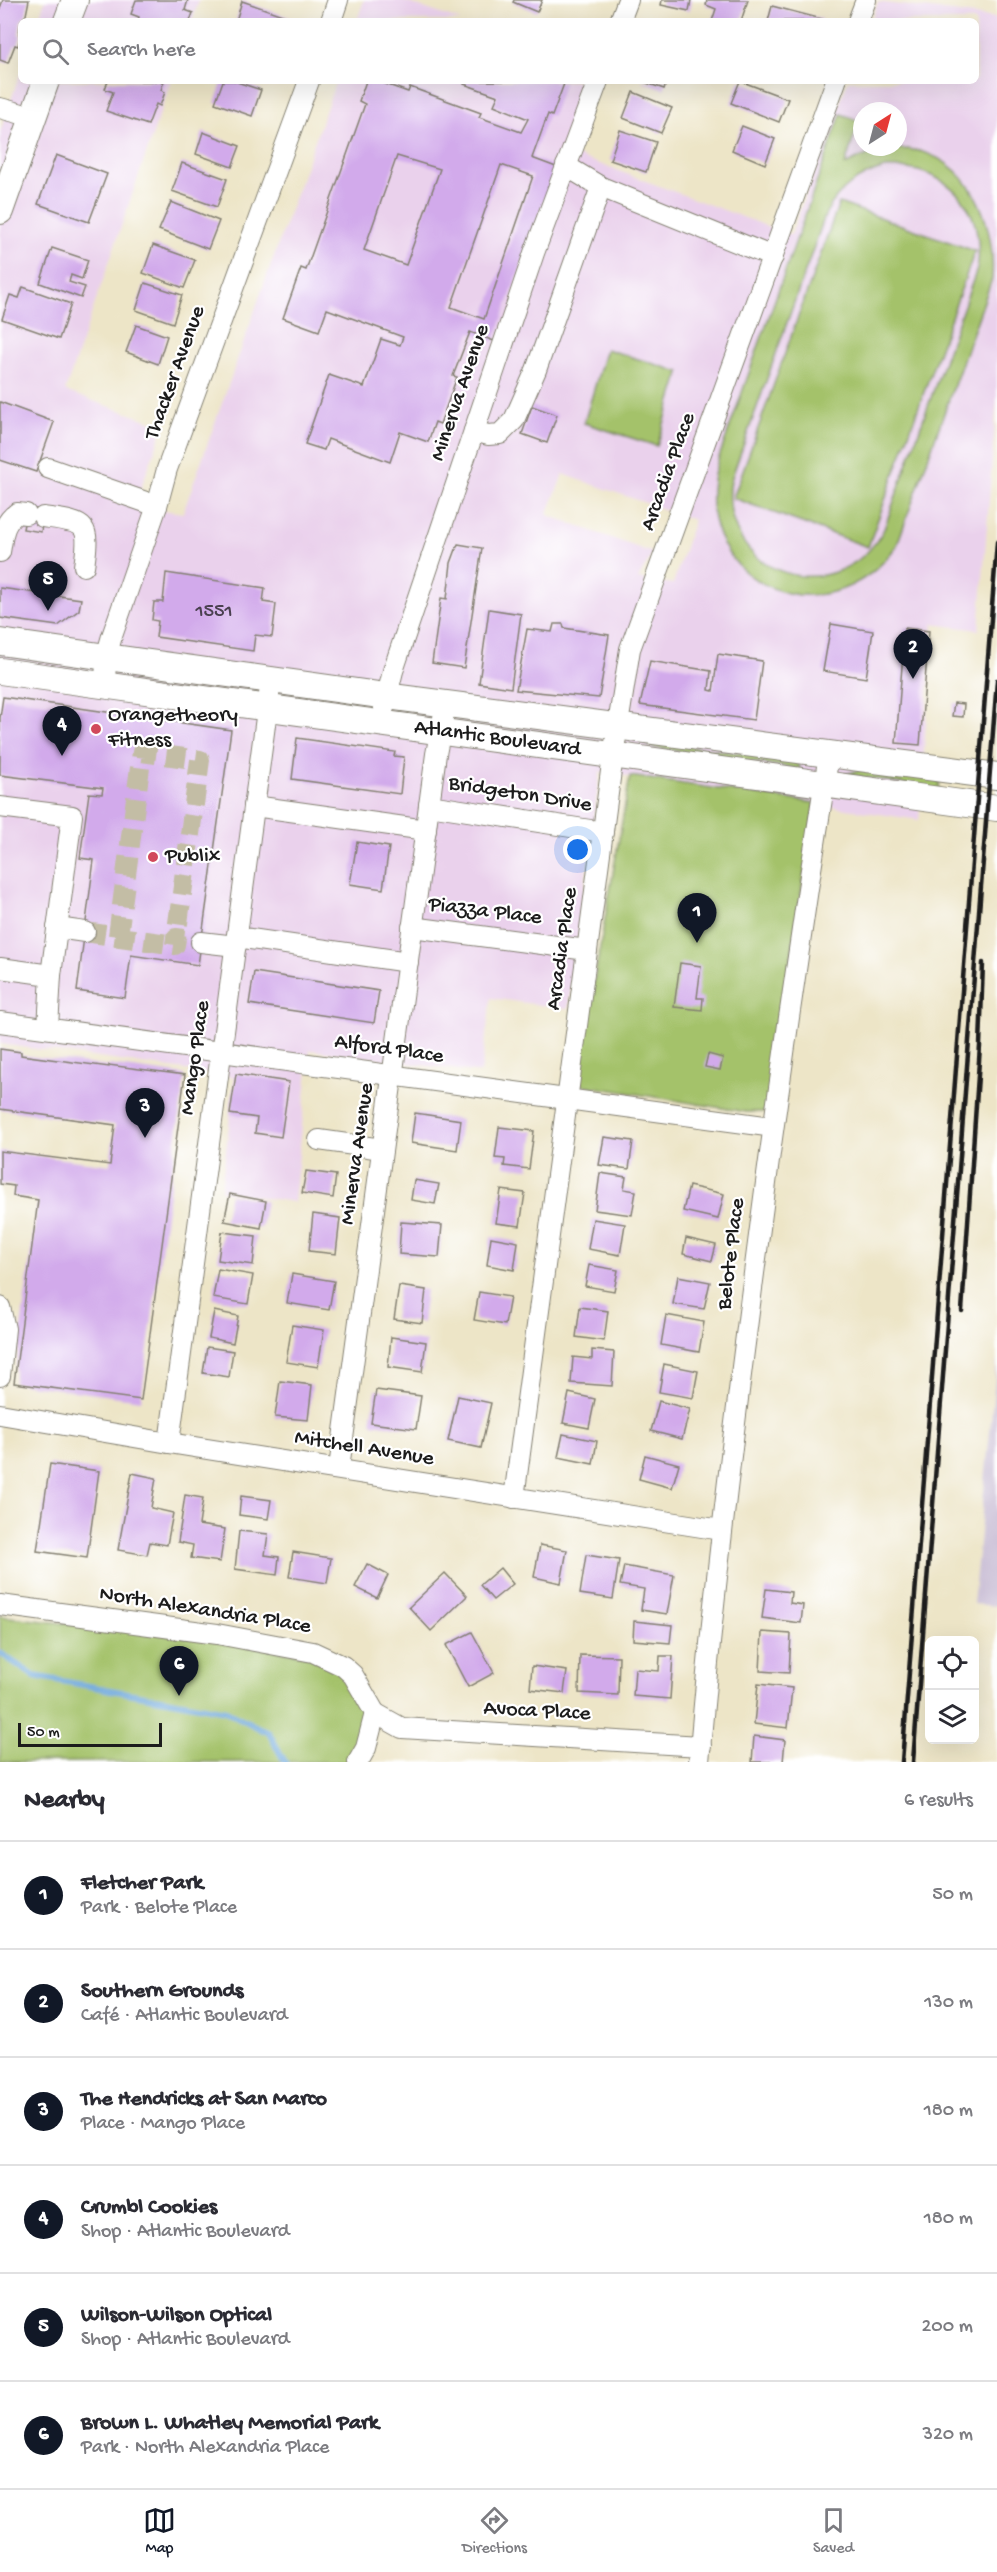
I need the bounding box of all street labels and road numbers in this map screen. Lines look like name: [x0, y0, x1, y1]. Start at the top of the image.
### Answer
street label: Thacker Avenue: [139, 302, 212, 445]
street label: Minerva Avenue: [425, 321, 497, 465]
street label: Arcadia Place: [636, 409, 703, 535]
street label: Atlantic Boulevard: [412, 715, 584, 764]
street label: Bridgeton Drive: [446, 771, 594, 819]
street label: Arcadia Place: [542, 885, 585, 1012]
street label: Piazza Place: [426, 892, 544, 932]
street label: Mango Place: [175, 999, 217, 1117]
street label: Alford Place: [333, 1029, 446, 1071]
street label: Minerva Avenue: [335, 1081, 381, 1227]
street label: Belote Place: [712, 1196, 752, 1312]
street label: Mitchell Avenue: [292, 1425, 436, 1473]
street label: North Alexandria Place: [97, 1581, 313, 1641]
street label: Avoca Place: [483, 1696, 592, 1728]

